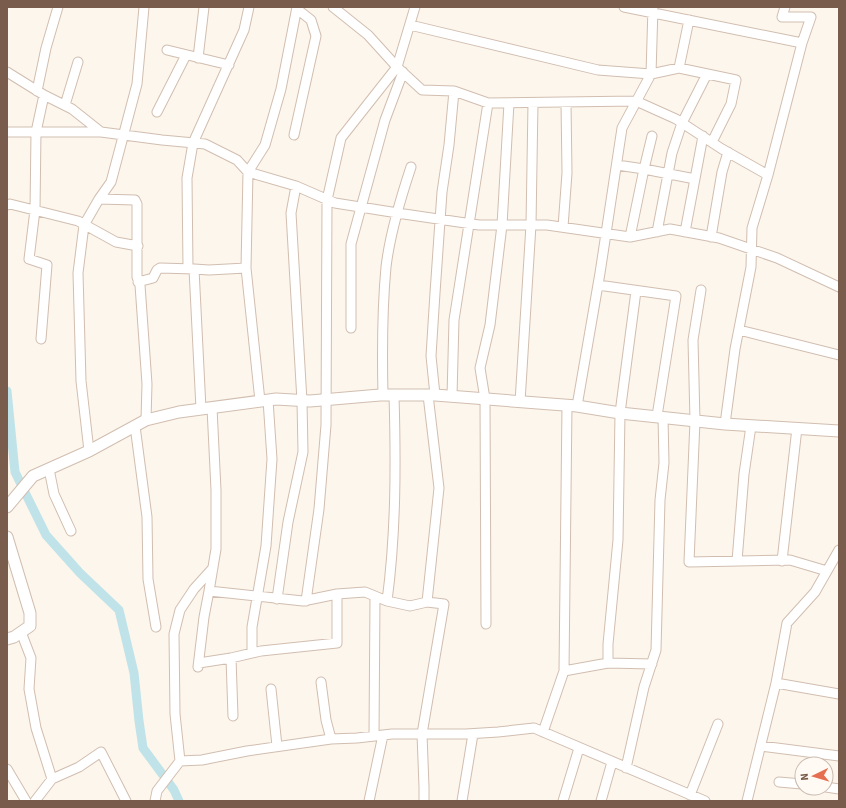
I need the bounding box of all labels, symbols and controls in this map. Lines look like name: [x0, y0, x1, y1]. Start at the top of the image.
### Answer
north arrow: [794, 756, 834, 796]
text: N: [797, 773, 812, 781]

